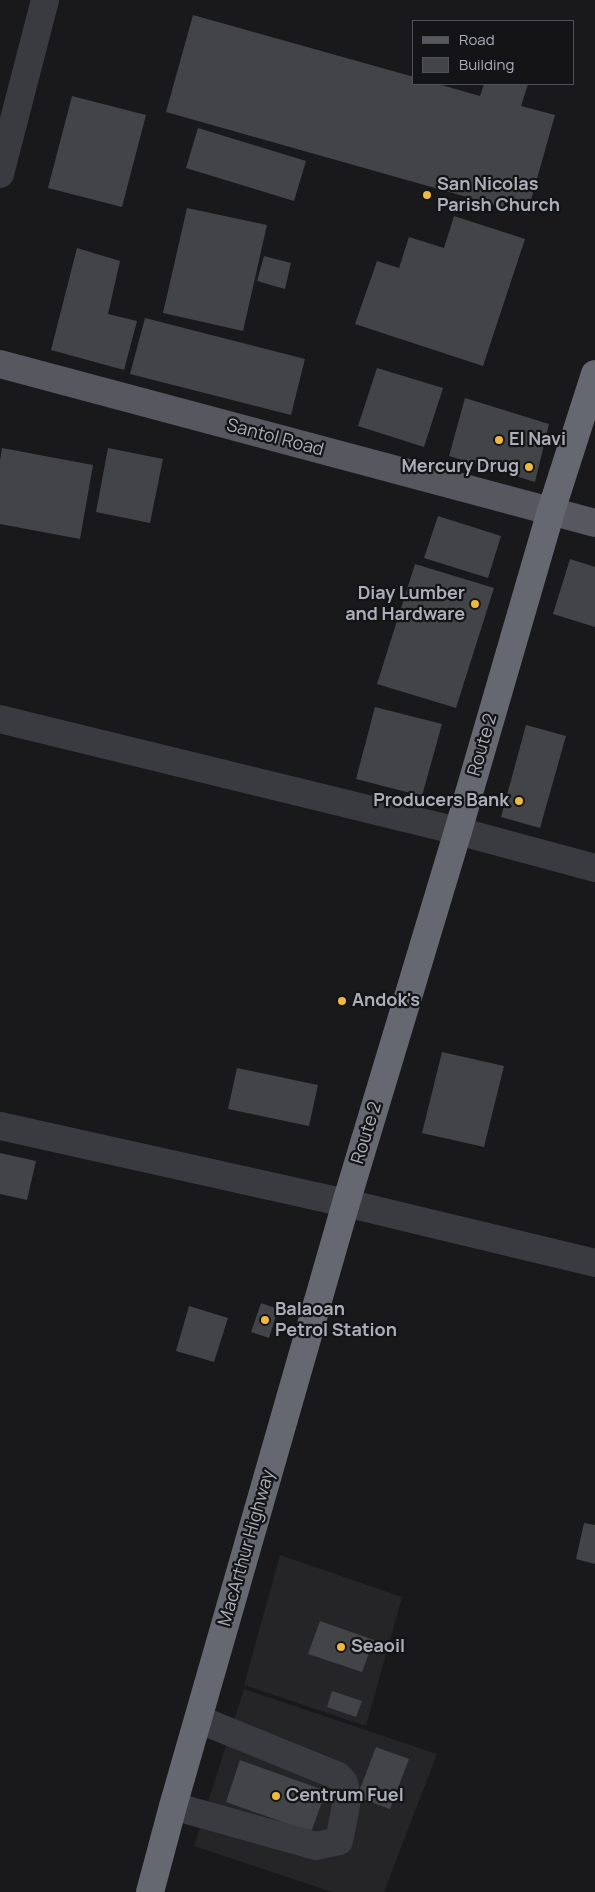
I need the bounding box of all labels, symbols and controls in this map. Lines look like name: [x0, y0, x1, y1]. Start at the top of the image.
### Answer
legend: [412, 20, 575, 85]
text: Road: [459, 29, 495, 50]
text: Building: [459, 54, 514, 75]
place label: San Nicolas Parish Church: [437, 174, 560, 216]
marker: San Nicolas Parish Church: [421, 189, 433, 201]
street label: Santol Road: [224, 415, 326, 461]
place label: El Navi: [509, 429, 566, 451]
marker: El Navi: [493, 434, 505, 446]
place label: Mercury Drug: [401, 456, 519, 478]
marker: Mercury Drug: [523, 461, 535, 473]
place label: Diay Lumber and Hardware: [345, 583, 465, 626]
marker: Diay Lumber and Hardware: [469, 598, 481, 610]
street label: Route 2: [464, 711, 502, 779]
place label: Producers Bank: [373, 790, 509, 812]
marker: Producers Bank: [513, 795, 525, 807]
place label: Andok's: [352, 990, 420, 1012]
marker: Andok's: [336, 995, 348, 1007]
street label: Route 2: [347, 1099, 387, 1167]
place label: Balaoan Petrol Station: [275, 1299, 397, 1342]
marker: Balaoan Petrol Station: [259, 1314, 271, 1326]
street label: MacArthur Highway: [214, 1467, 280, 1629]
place label: Seaoil: [351, 1636, 405, 1658]
marker: Seaoil: [335, 1641, 347, 1653]
place label: Centrum Fuel: [286, 1785, 404, 1807]
marker: Centrum Fuel: [270, 1790, 282, 1802]

